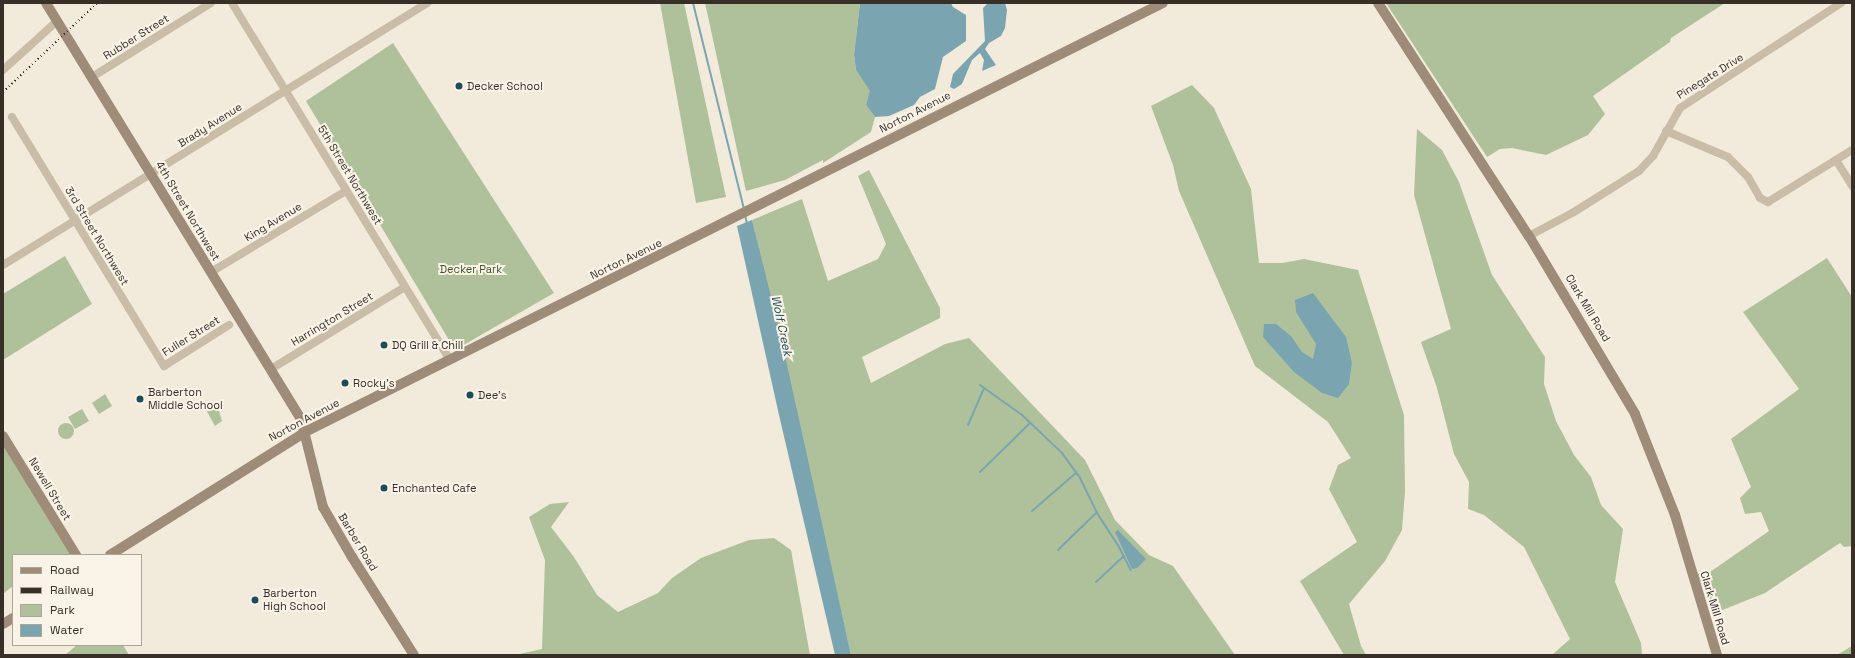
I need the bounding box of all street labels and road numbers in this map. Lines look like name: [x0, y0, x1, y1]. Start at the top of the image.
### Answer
street label: Rubber Street: [101, 12, 171, 62]
street label: Pinegate Drive: [1674, 50, 1746, 102]
street label: Norton Avenue: [877, 88, 953, 136]
street label: Brady Avenue: [176, 100, 244, 150]
street label: 5th Street Northwest: [315, 123, 385, 227]
street label: 4th Street Northwest: [153, 159, 223, 263]
street label: 3rd Street Northwest: [62, 184, 132, 288]
street label: King Avenue: [242, 200, 304, 244]
street label: Norton Avenue: [588, 236, 664, 282]
street label: Clark Mill Road: [1563, 272, 1613, 344]
street label: Harrington Street: [289, 289, 375, 349]
street label: Fuller Street: [160, 313, 222, 359]
street label: Norton Avenue: [266, 396, 342, 444]
street label: Newell Street: [26, 455, 74, 523]
street label: Barber Road: [336, 511, 380, 573]
street label: Clark Mill Road: [1698, 570, 1732, 646]

